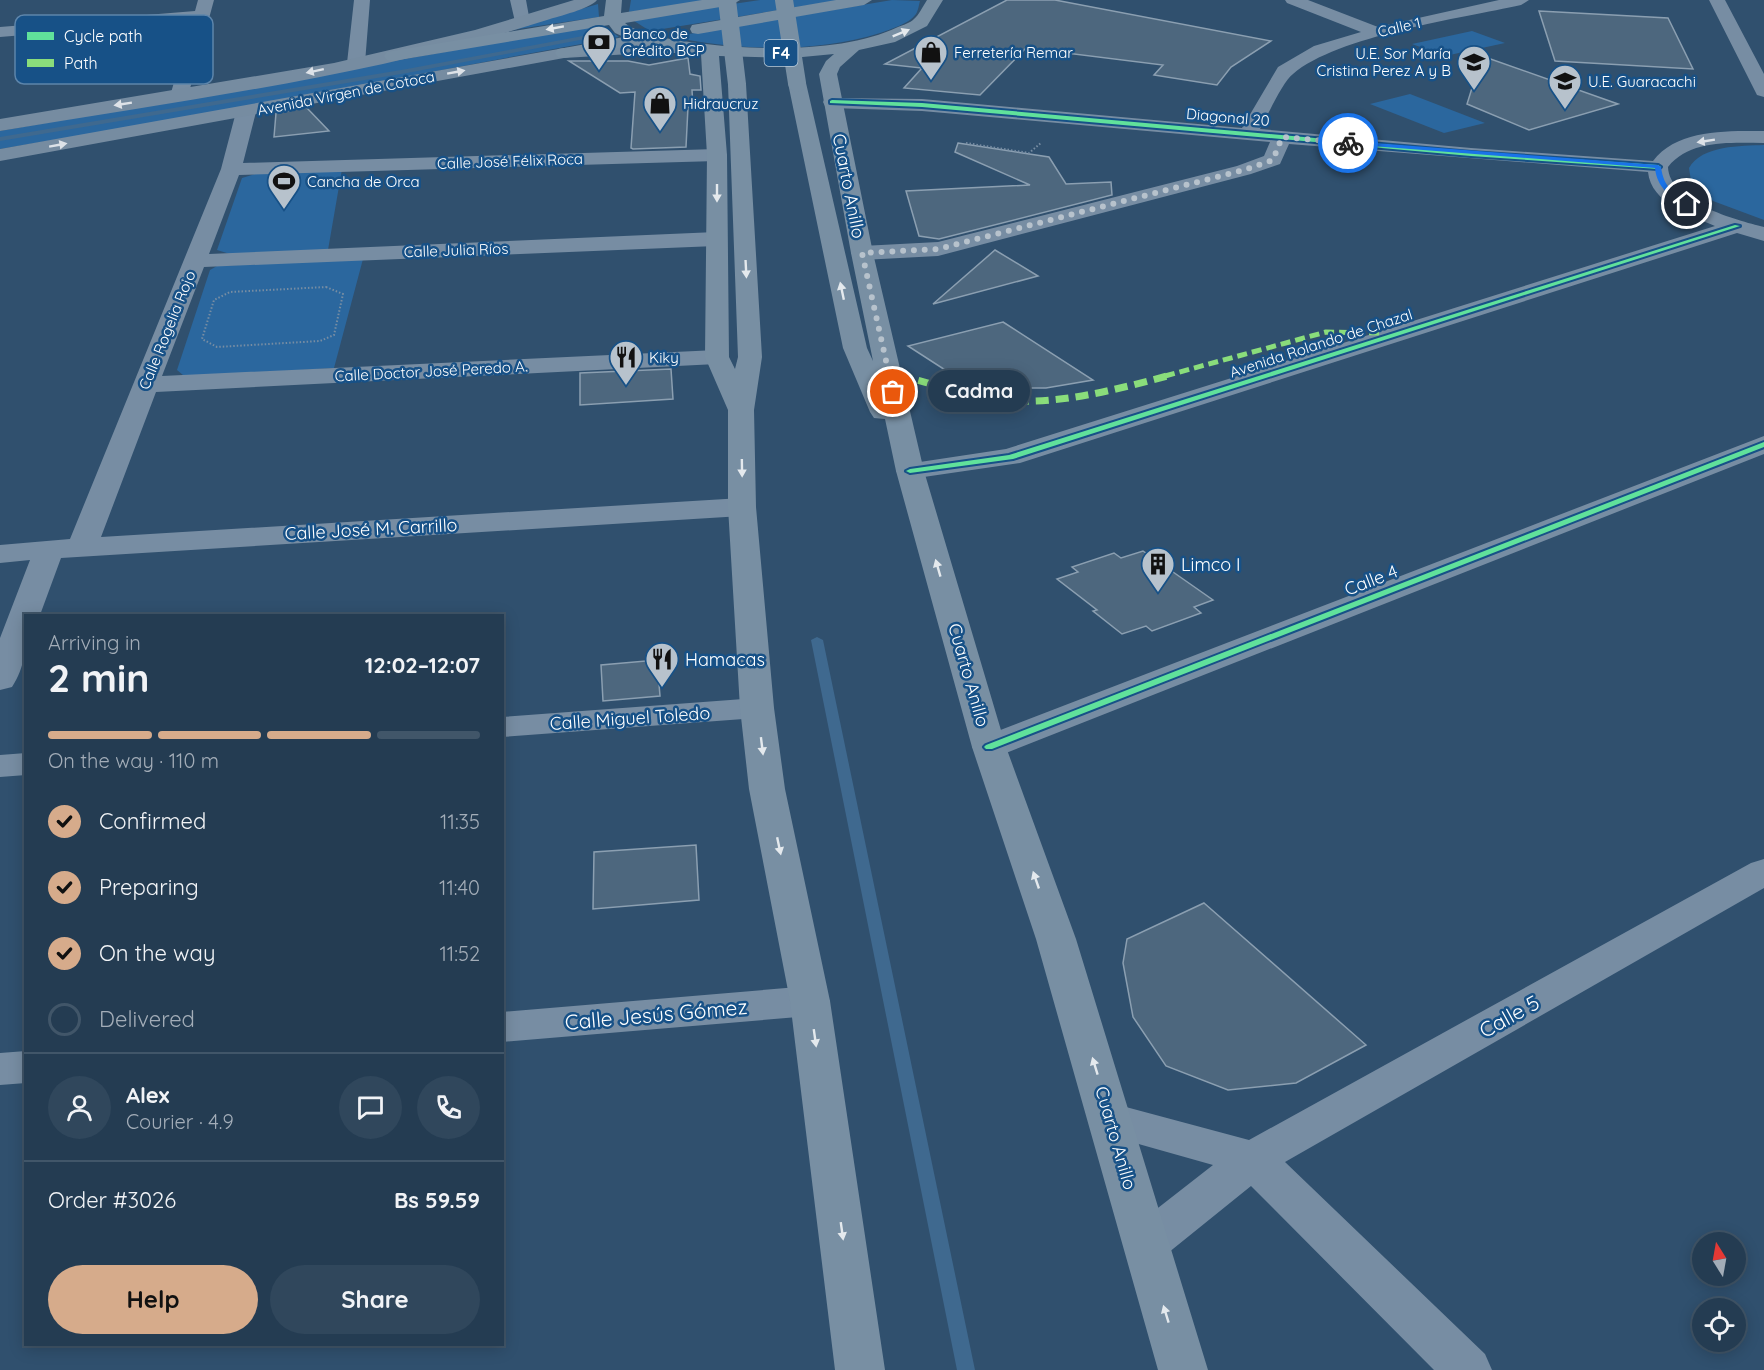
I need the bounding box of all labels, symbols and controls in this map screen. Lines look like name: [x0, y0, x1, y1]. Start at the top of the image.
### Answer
street label: Calle 1: [1376, 13, 1422, 41]
legend: [15, 15, 213, 84]
one-way arrow: [545, 24, 564, 33]
bank icon: Banco de Crédito BCP: [581, 24, 617, 71]
place label: Banco de Crédito BCP: [622, 24, 705, 60]
text: Cycle path: [64, 26, 143, 46]
one-way arrow: [892, 27, 910, 37]
shop icon: Ferretería Remar: [913, 34, 949, 81]
road number: F4: [764, 40, 798, 66]
place label: Ferretería Remar: [954, 43, 1073, 62]
place label: U.E. Sor María Cristina Perez A y B: [1316, 44, 1451, 80]
school or university icon: U.E. Sor María Cristina Perez A y B: [1456, 44, 1492, 91]
text: Path: [64, 53, 98, 73]
school or university icon: U.E. Guaracachi: [1547, 63, 1583, 110]
street label: Avenida Virgen de Cotoca: [256, 66, 436, 120]
one-way arrow: [306, 67, 325, 77]
one-way arrow: [447, 67, 466, 76]
place label: U.E. Guaracachi: [1588, 72, 1696, 91]
shop icon: Hidraucruz: [642, 85, 678, 132]
place label: Hidraucruz: [683, 94, 758, 113]
one-way arrow: [114, 100, 133, 109]
street label: Diagonal 20: [1185, 104, 1271, 130]
courier: [1318, 113, 1378, 173]
icon: bike: [1332, 127, 1365, 160]
street label: Cuarto Anillo: [828, 132, 870, 240]
one-way arrow: [1696, 137, 1715, 146]
one-way arrow: [48, 140, 67, 149]
street label: Calle José Félix Roca: [437, 149, 583, 173]
sports icon: Cancha de Orca: [266, 163, 302, 210]
place label: Cancha de Orca: [307, 172, 420, 191]
pin: [1661, 178, 1712, 229]
one-way arrow: [712, 183, 722, 202]
icon: home: [1670, 187, 1703, 220]
street label: Calle Julia Ríos: [403, 239, 509, 261]
one-way arrow: [741, 259, 751, 278]
street label: Calle Rogelia Rojo: [134, 268, 200, 392]
one-way arrow: [837, 281, 846, 300]
street label: Avenida Rolando de Chazal: [1227, 304, 1415, 382]
restaurant icon: Kiky: [608, 339, 644, 386]
place label: Kiky: [649, 348, 679, 367]
street label: Calle Doctor José Peredo A.: [334, 356, 528, 386]
pin: [867, 366, 918, 417]
callout: Cadma: [929, 371, 1031, 413]
icon: bag: [876, 375, 909, 408]
text: Cadma: [945, 378, 1013, 403]
one-way arrow: [737, 459, 747, 478]
street label: Calle José M. Carrillo: [284, 513, 458, 545]
building icon: Limco I: [1140, 546, 1176, 593]
place label: Limco I: [1181, 553, 1240, 576]
one-way arrow: [932, 559, 942, 577]
street label: Calle 4: [1341, 559, 1401, 601]
street label: Cuarto Anillo: [943, 621, 995, 729]
text: Arriving in: [48, 630, 141, 655]
restaurant icon: Hamacas: [644, 641, 680, 688]
place label: Hamacas: [685, 648, 765, 671]
text: 12:02–12:07: [365, 651, 480, 679]
text: 2 min: [48, 653, 150, 702]
street label: Calle Miguel Toledo: [549, 701, 711, 735]
one-way arrow: [757, 737, 767, 756]
text: On the way · 110 m: [48, 748, 219, 773]
icon: check: [48, 805, 81, 838]
text: Confirmed: [99, 807, 206, 835]
text: 11:35: [440, 809, 480, 834]
one-way arrow: [775, 837, 785, 855]
icon: check: [48, 871, 81, 904]
one-way arrow: [1030, 871, 1040, 889]
text: Preparing: [99, 873, 199, 901]
text: 11:40: [439, 875, 480, 900]
icon: check: [48, 937, 81, 970]
text: On the way: [99, 939, 215, 967]
text: 11:52: [439, 941, 480, 966]
street label: Calle 5: [1474, 989, 1544, 1043]
street label: Calle Jesús Gómez: [564, 993, 748, 1035]
text: Delivered: [99, 1005, 195, 1033]
one-way arrow: [811, 1028, 820, 1047]
one-way arrow: [1090, 1057, 1099, 1075]
button: person: [48, 1076, 111, 1139]
button: chat: [339, 1076, 402, 1139]
button: phone: [417, 1076, 480, 1139]
text: Alex: [126, 1081, 169, 1109]
street label: Cuarto Anillo: [1090, 1084, 1142, 1192]
text: Courier · 4.9: [126, 1109, 234, 1134]
text: Order #3026: [48, 1186, 176, 1214]
text: Bs 59.59: [394, 1186, 480, 1214]
one-way arrow: [837, 1221, 846, 1240]
north arrow: [1692, 1232, 1746, 1286]
map controls: [1692, 1232, 1746, 1352]
button: Help: [48, 1265, 258, 1334]
button: Share: [270, 1265, 480, 1334]
button: locate: [1692, 1298, 1746, 1352]
one-way arrow: [1160, 1305, 1170, 1323]

